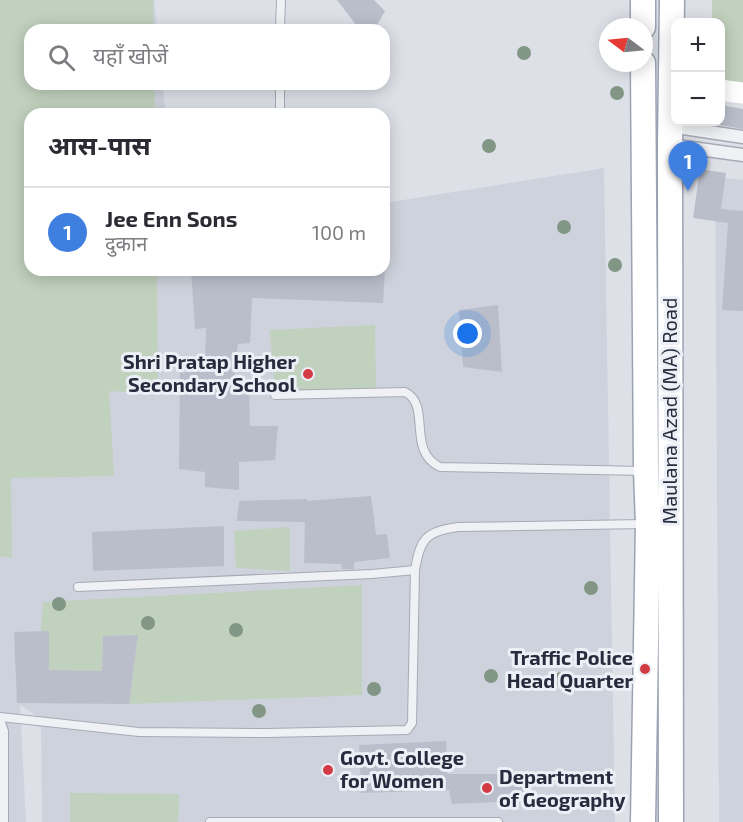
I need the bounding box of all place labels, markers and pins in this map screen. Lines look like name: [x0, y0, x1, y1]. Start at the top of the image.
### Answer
pin: 1: [668, 142, 708, 191]
place label: Shri Pratap Higher Secondary School: [123, 349, 296, 397]
marker: Shri Pratap Higher Secondary School: [301, 367, 315, 381]
place label: Traffic Police Head Quarter: [507, 645, 633, 693]
marker: Traffic Police Head Quarter: [638, 662, 652, 676]
place label: Govt. College for Women: [340, 745, 464, 792]
marker: Govt. College for Women: [321, 763, 335, 777]
place label: Department of Geography: [499, 764, 626, 812]
marker: Department of Geography: [480, 781, 494, 795]

